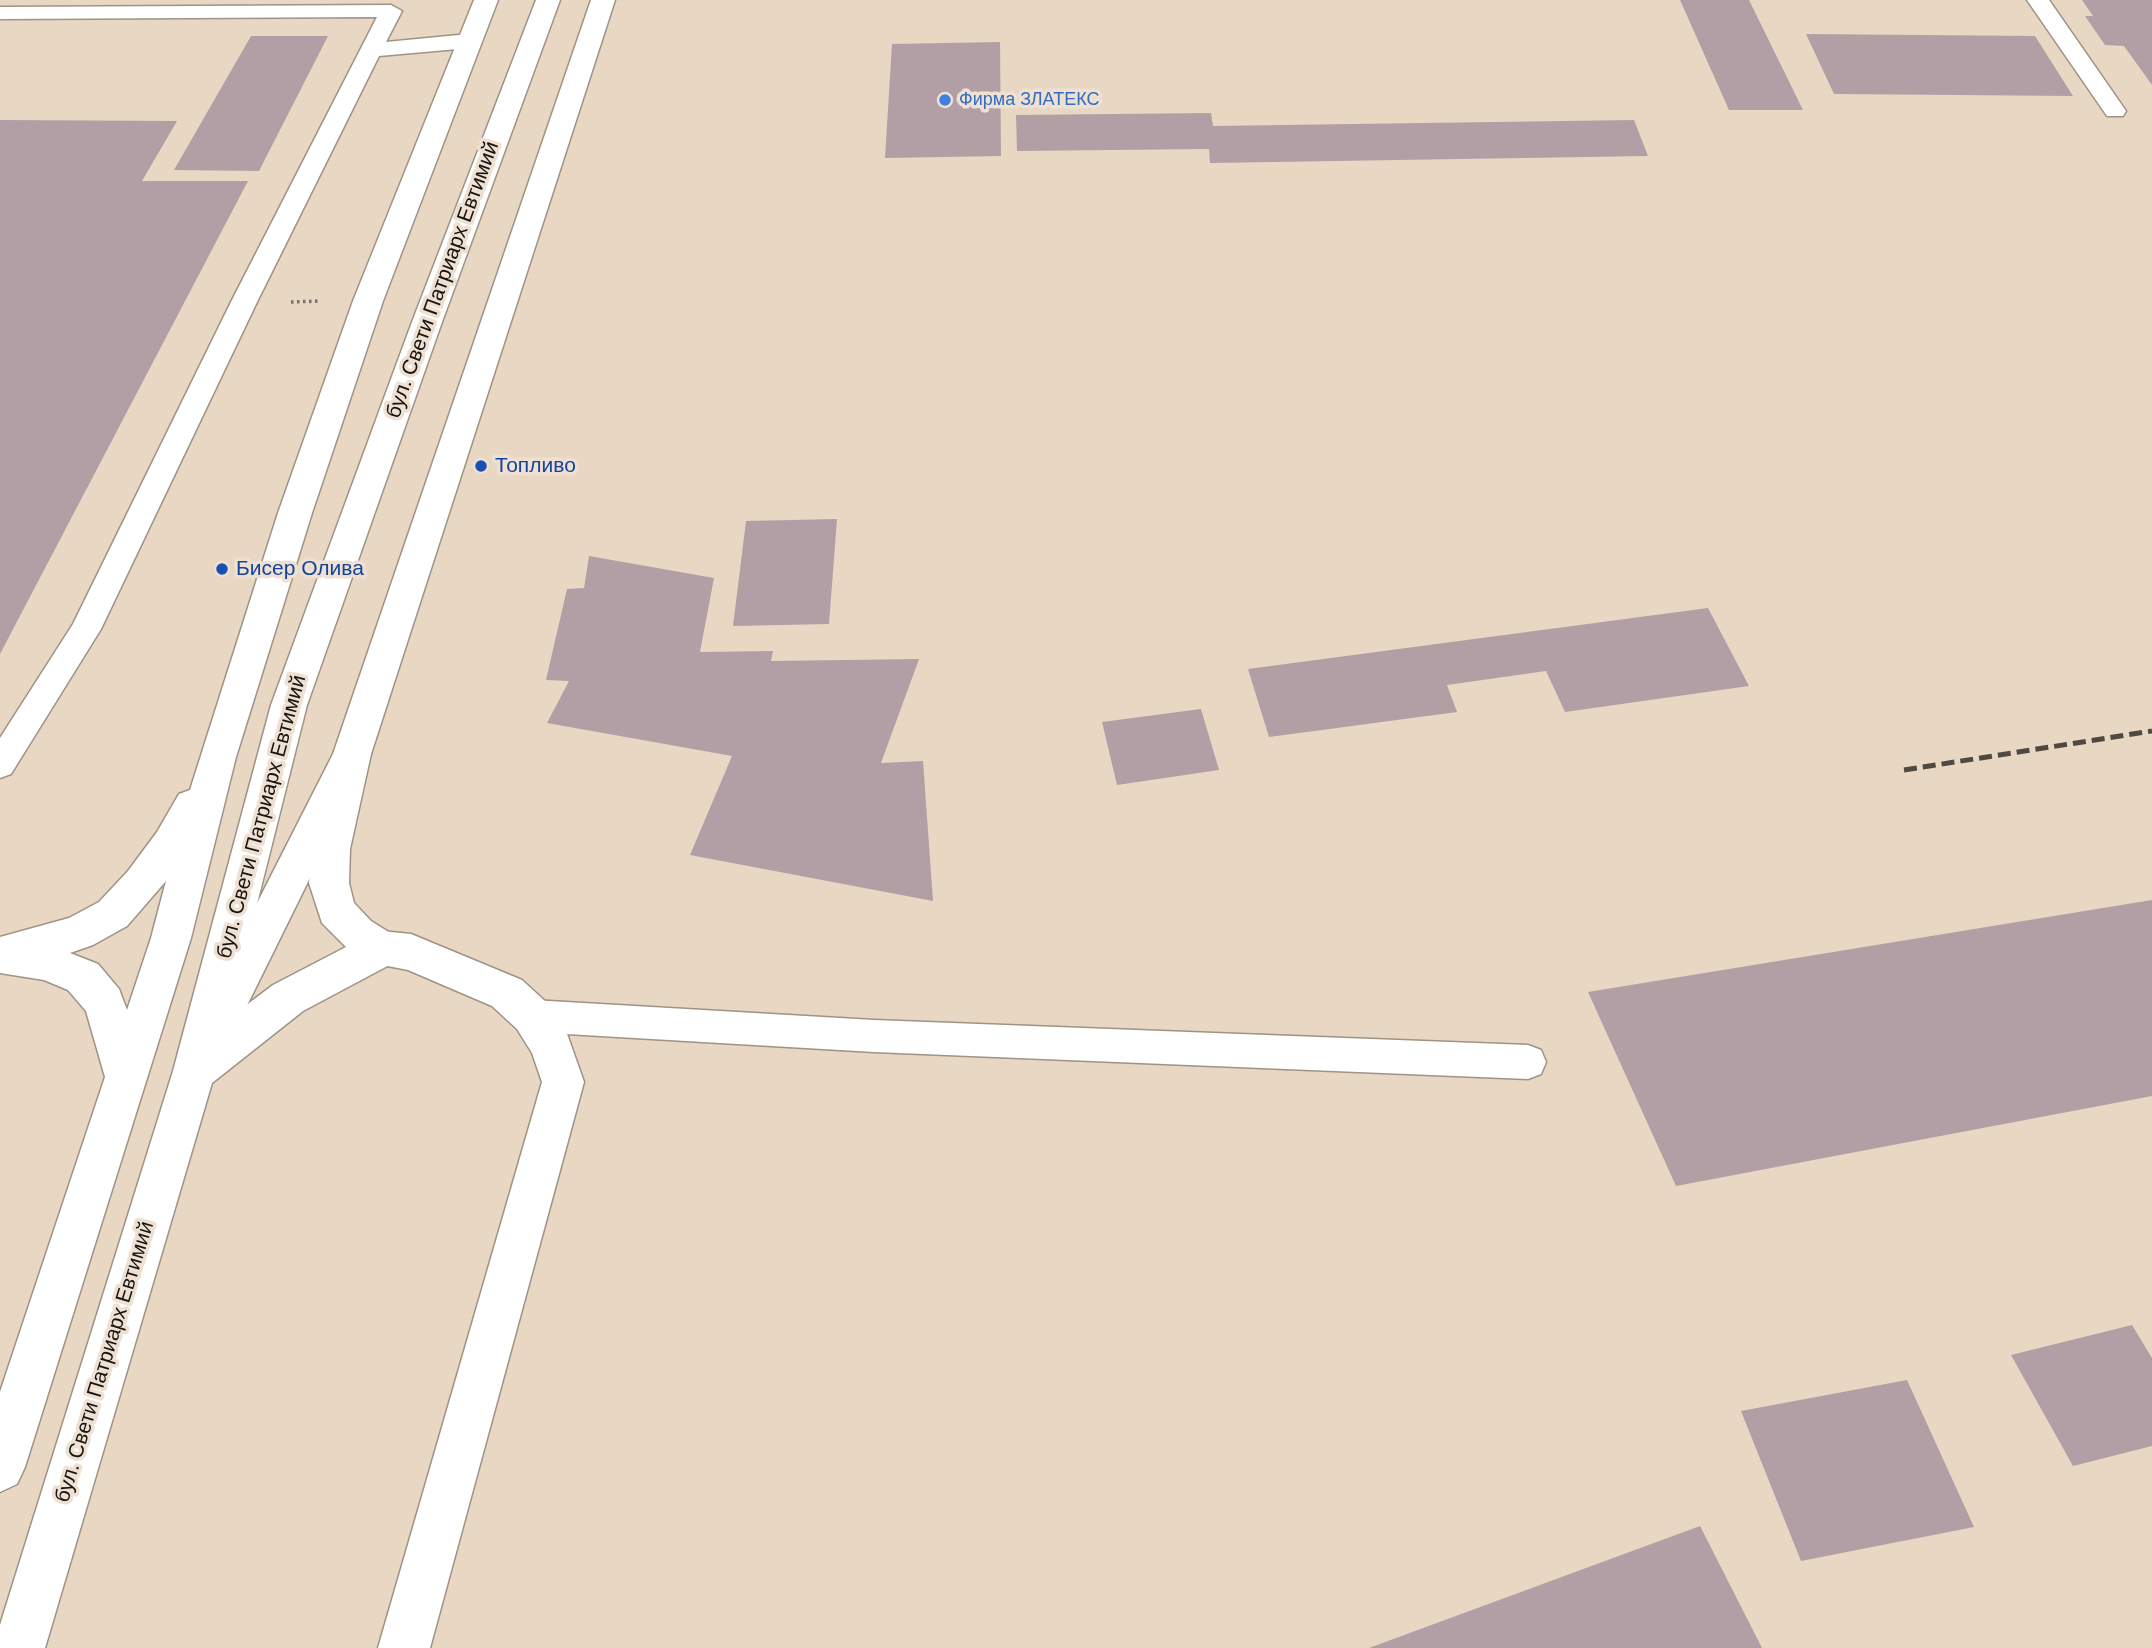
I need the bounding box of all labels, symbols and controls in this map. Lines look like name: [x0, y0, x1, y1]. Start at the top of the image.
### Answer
place label: Фирма ЗЛАТЕКС: [959, 89, 1100, 111]
marker: Фирма ЗЛАТЕКС: [937, 92, 953, 108]
street label: бул. Свети Патриарх Евтимий: [381, 138, 505, 422]
place label: Топливо: [495, 453, 576, 479]
marker: Топливо: [473, 458, 489, 474]
place label: Бисер Олива: [236, 556, 364, 582]
marker: Бисер Олива: [214, 561, 230, 577]
street label: бул. Свети Патриарх Евтимий: [212, 672, 312, 962]
street label: бул. Свети Патриарх Евтимий: [50, 1218, 160, 1506]

